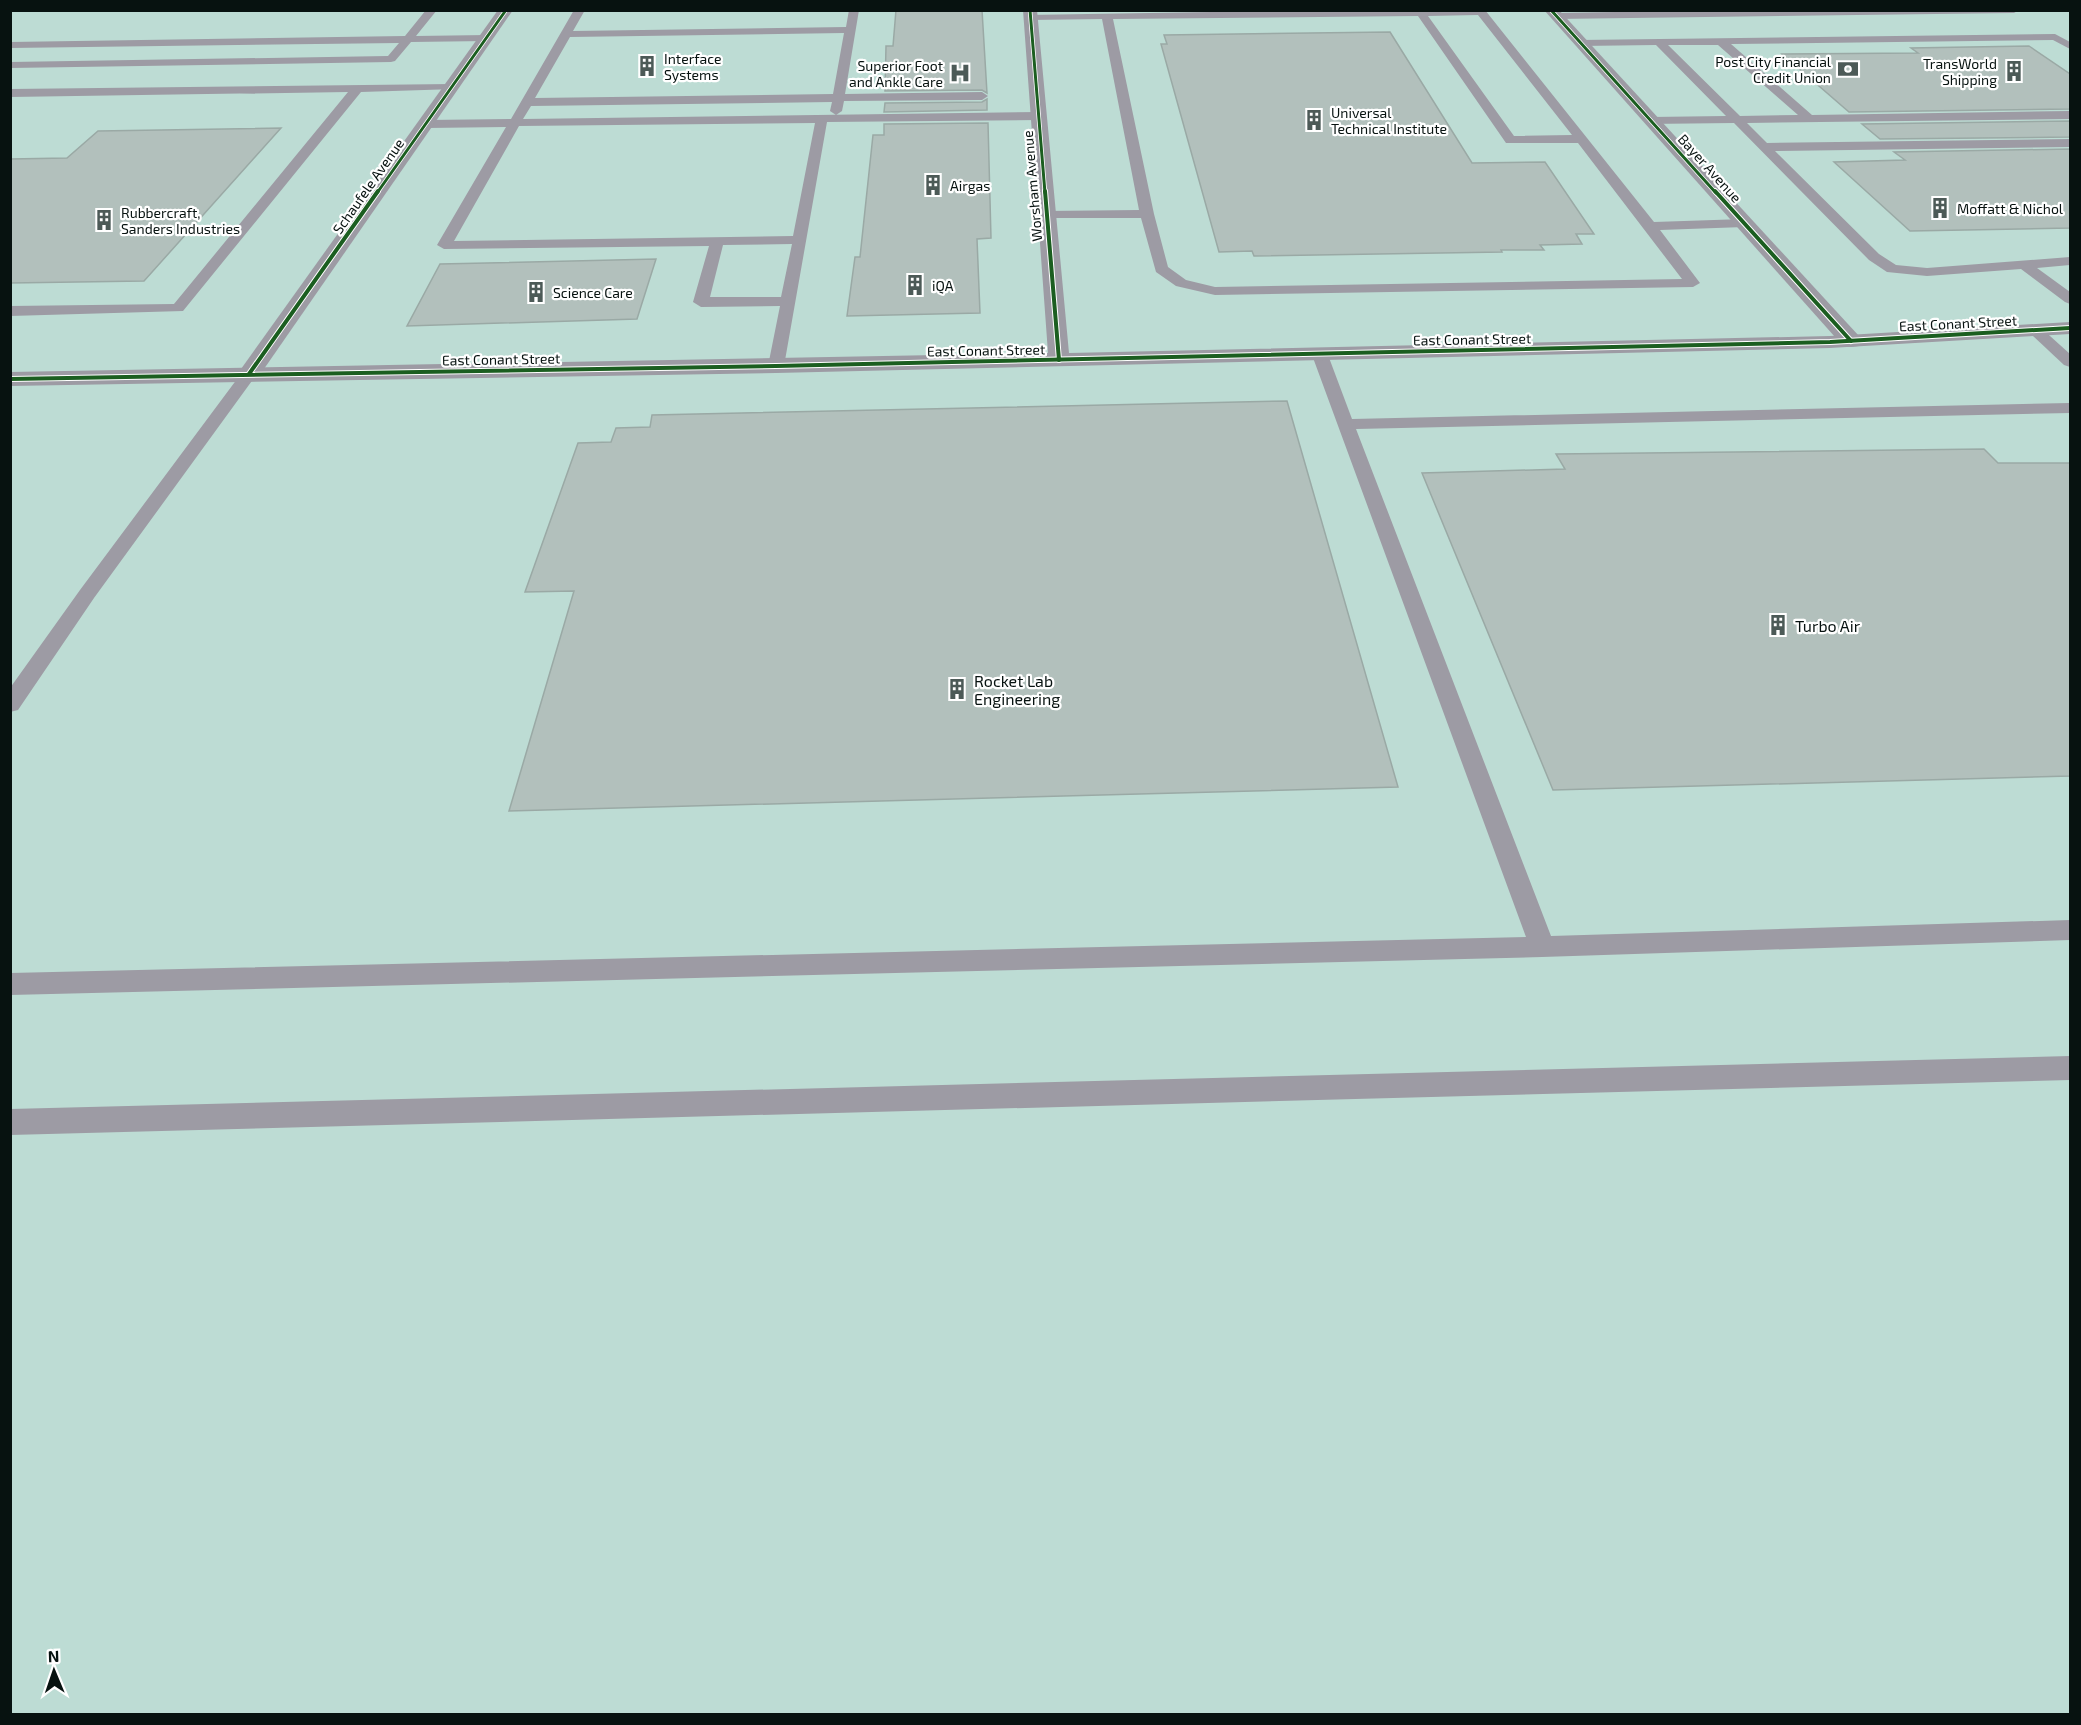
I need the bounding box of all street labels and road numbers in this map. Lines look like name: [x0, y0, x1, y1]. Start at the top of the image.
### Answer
street label: Worsham Avenue: [1019, 130, 1045, 242]
street label: Bayer Avenue: [1675, 130, 1745, 206]
street label: Schaufele Avenue: [329, 135, 407, 237]
street label: East Conant Street: [1898, 311, 2018, 335]
street label: East Conant Street: [1413, 329, 1531, 349]
street label: East Conant Street: [927, 340, 1045, 360]
street label: East Conant Street: [442, 349, 560, 369]

